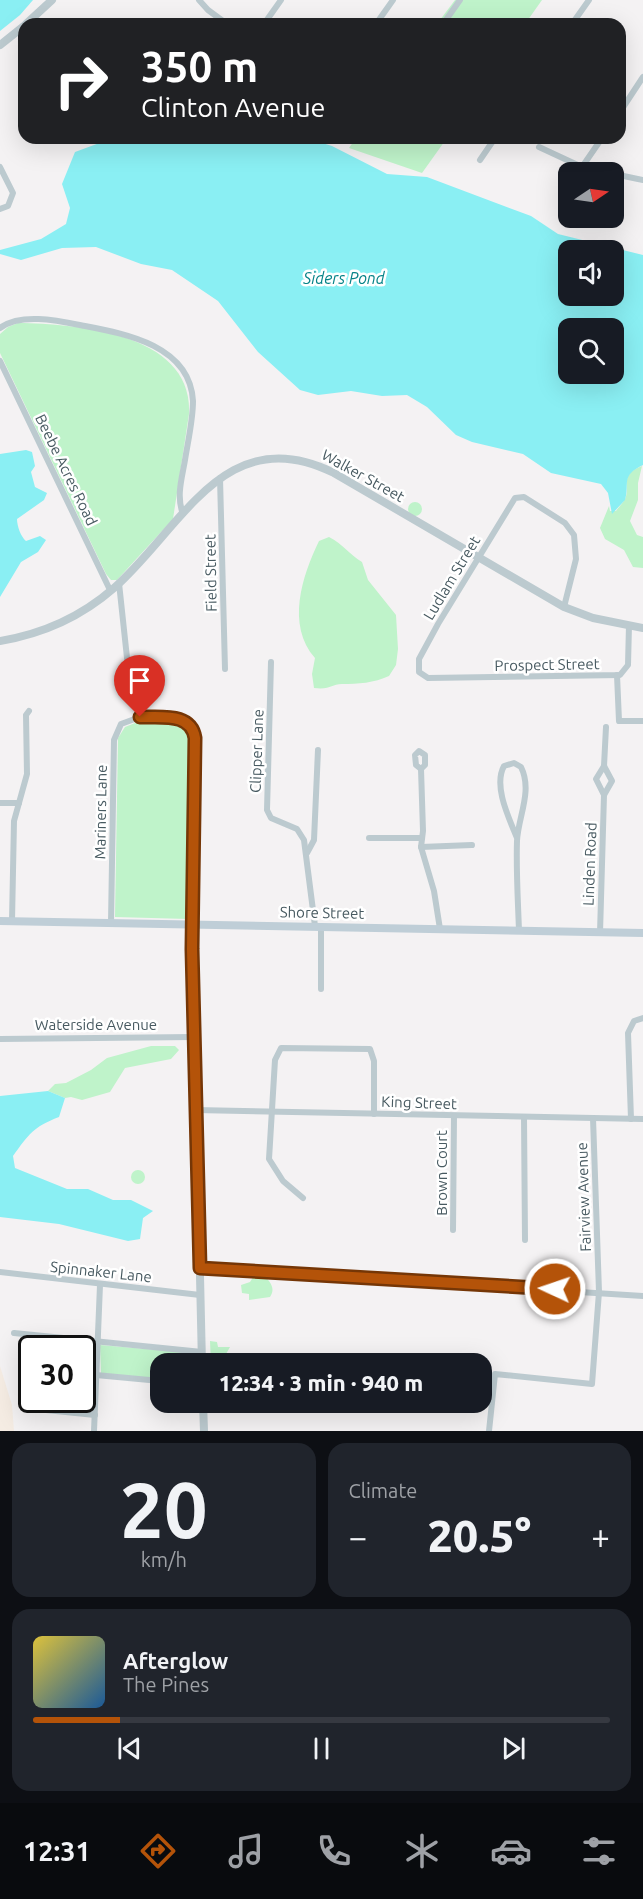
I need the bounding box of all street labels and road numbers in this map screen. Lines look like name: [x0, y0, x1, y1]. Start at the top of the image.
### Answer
street label: Beebe Acres Road: [32, 411, 101, 528]
street label: Walker Street: [319, 446, 408, 505]
street label: Ludlam Street: [420, 533, 483, 623]
street label: Field Street: [201, 534, 220, 612]
street label: Prospect Street: [494, 655, 600, 674]
street label: Clipper Lane: [247, 709, 266, 793]
street label: Mariners Lane: [91, 764, 110, 860]
street label: Linden Road: [580, 822, 599, 906]
street label: Shore Street: [280, 903, 364, 922]
street label: Waterside Avenue: [35, 1016, 157, 1033]
street label: King Street: [381, 1093, 457, 1112]
street label: Brown Court: [433, 1130, 450, 1216]
street label: Fairview Avenue: [573, 1142, 594, 1252]
street label: Spinnaker Lane: [49, 1258, 153, 1285]

